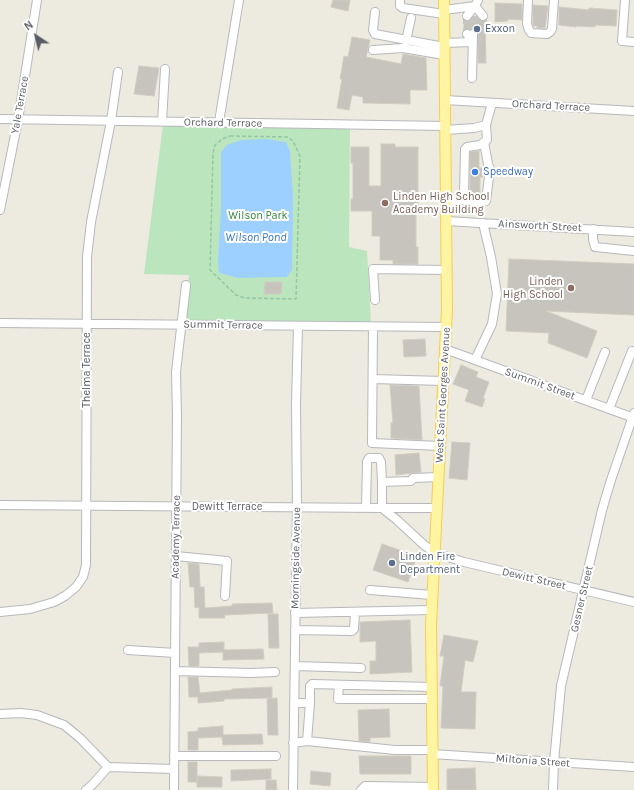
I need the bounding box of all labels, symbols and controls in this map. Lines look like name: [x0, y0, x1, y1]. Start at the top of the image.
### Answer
north arrow: [16, 16, 56, 56]
text: N: [22, 18, 36, 33]
place label: Exxon: [485, 22, 515, 36]
marker: Exxon: [472, 24, 482, 34]
street label: Yale Terrace: [8, 75, 32, 135]
street label: Orchard Terrace: [512, 97, 590, 115]
street label: Orchard Terrace: [184, 116, 262, 130]
place label: Speedway: [483, 165, 533, 179]
marker: Speedway: [470, 167, 480, 177]
place label: Linden High School Academy Building: [393, 190, 490, 216]
marker: Linden High School Academy Building: [380, 198, 390, 208]
park label: Wilson Park: [228, 209, 288, 223]
street label: Ainsworth Street: [498, 217, 582, 235]
water label: Wilson Pond: [225, 231, 287, 245]
place label: Linden High School: [503, 275, 563, 301]
marker: Linden High School: [566, 283, 576, 293]
street label: Summit Terrace: [183, 318, 263, 332]
street label: West Saint Georges Avenue: [433, 327, 453, 463]
street label: Thelma Terrace: [80, 332, 94, 408]
street label: Summit Street: [503, 365, 577, 403]
street label: Academy Terrace: [169, 495, 183, 579]
street label: Dewitt Terrace: [192, 500, 262, 514]
street label: Morningside Avenue: [289, 507, 303, 609]
place label: Linden Fire Department: [400, 550, 460, 576]
marker: Linden Fire Department: [387, 558, 397, 568]
street label: Dewitt Street: [501, 565, 567, 593]
street label: Gesner Street: [568, 565, 596, 633]
street label: Miltonia Street: [495, 752, 571, 770]

